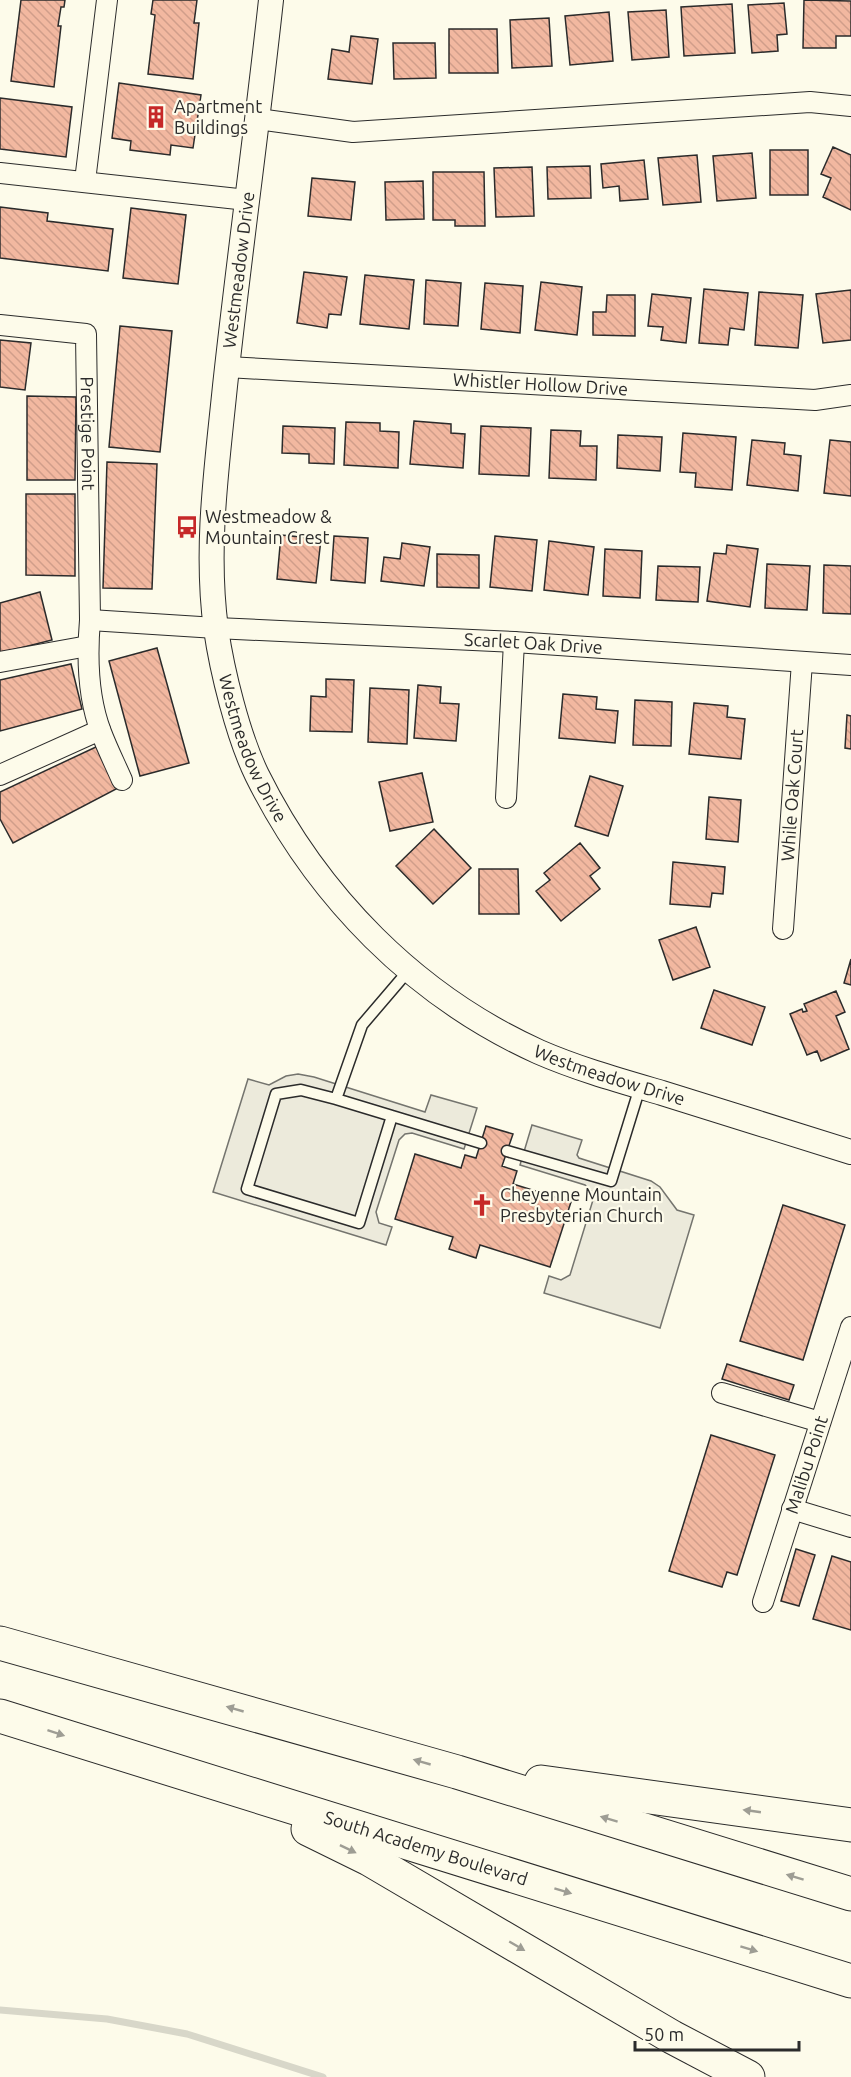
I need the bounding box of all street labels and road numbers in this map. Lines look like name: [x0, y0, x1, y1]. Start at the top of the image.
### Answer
street label: Westmeadow Drive: [218, 190, 258, 349]
street label: Whistler Hollow Drive: [452, 369, 629, 398]
street label: Prestige Point: [78, 376, 99, 491]
street label: Scarlet Oak Drive: [464, 629, 603, 657]
street label: Westmeadow Drive: [216, 672, 292, 825]
street label: While Oak Court: [777, 729, 806, 862]
street label: Westmeadow Drive: [531, 1040, 688, 1109]
street label: Malibu Point: [781, 1413, 831, 1516]
street label: South Academy Boulevard: [322, 1807, 530, 1889]

